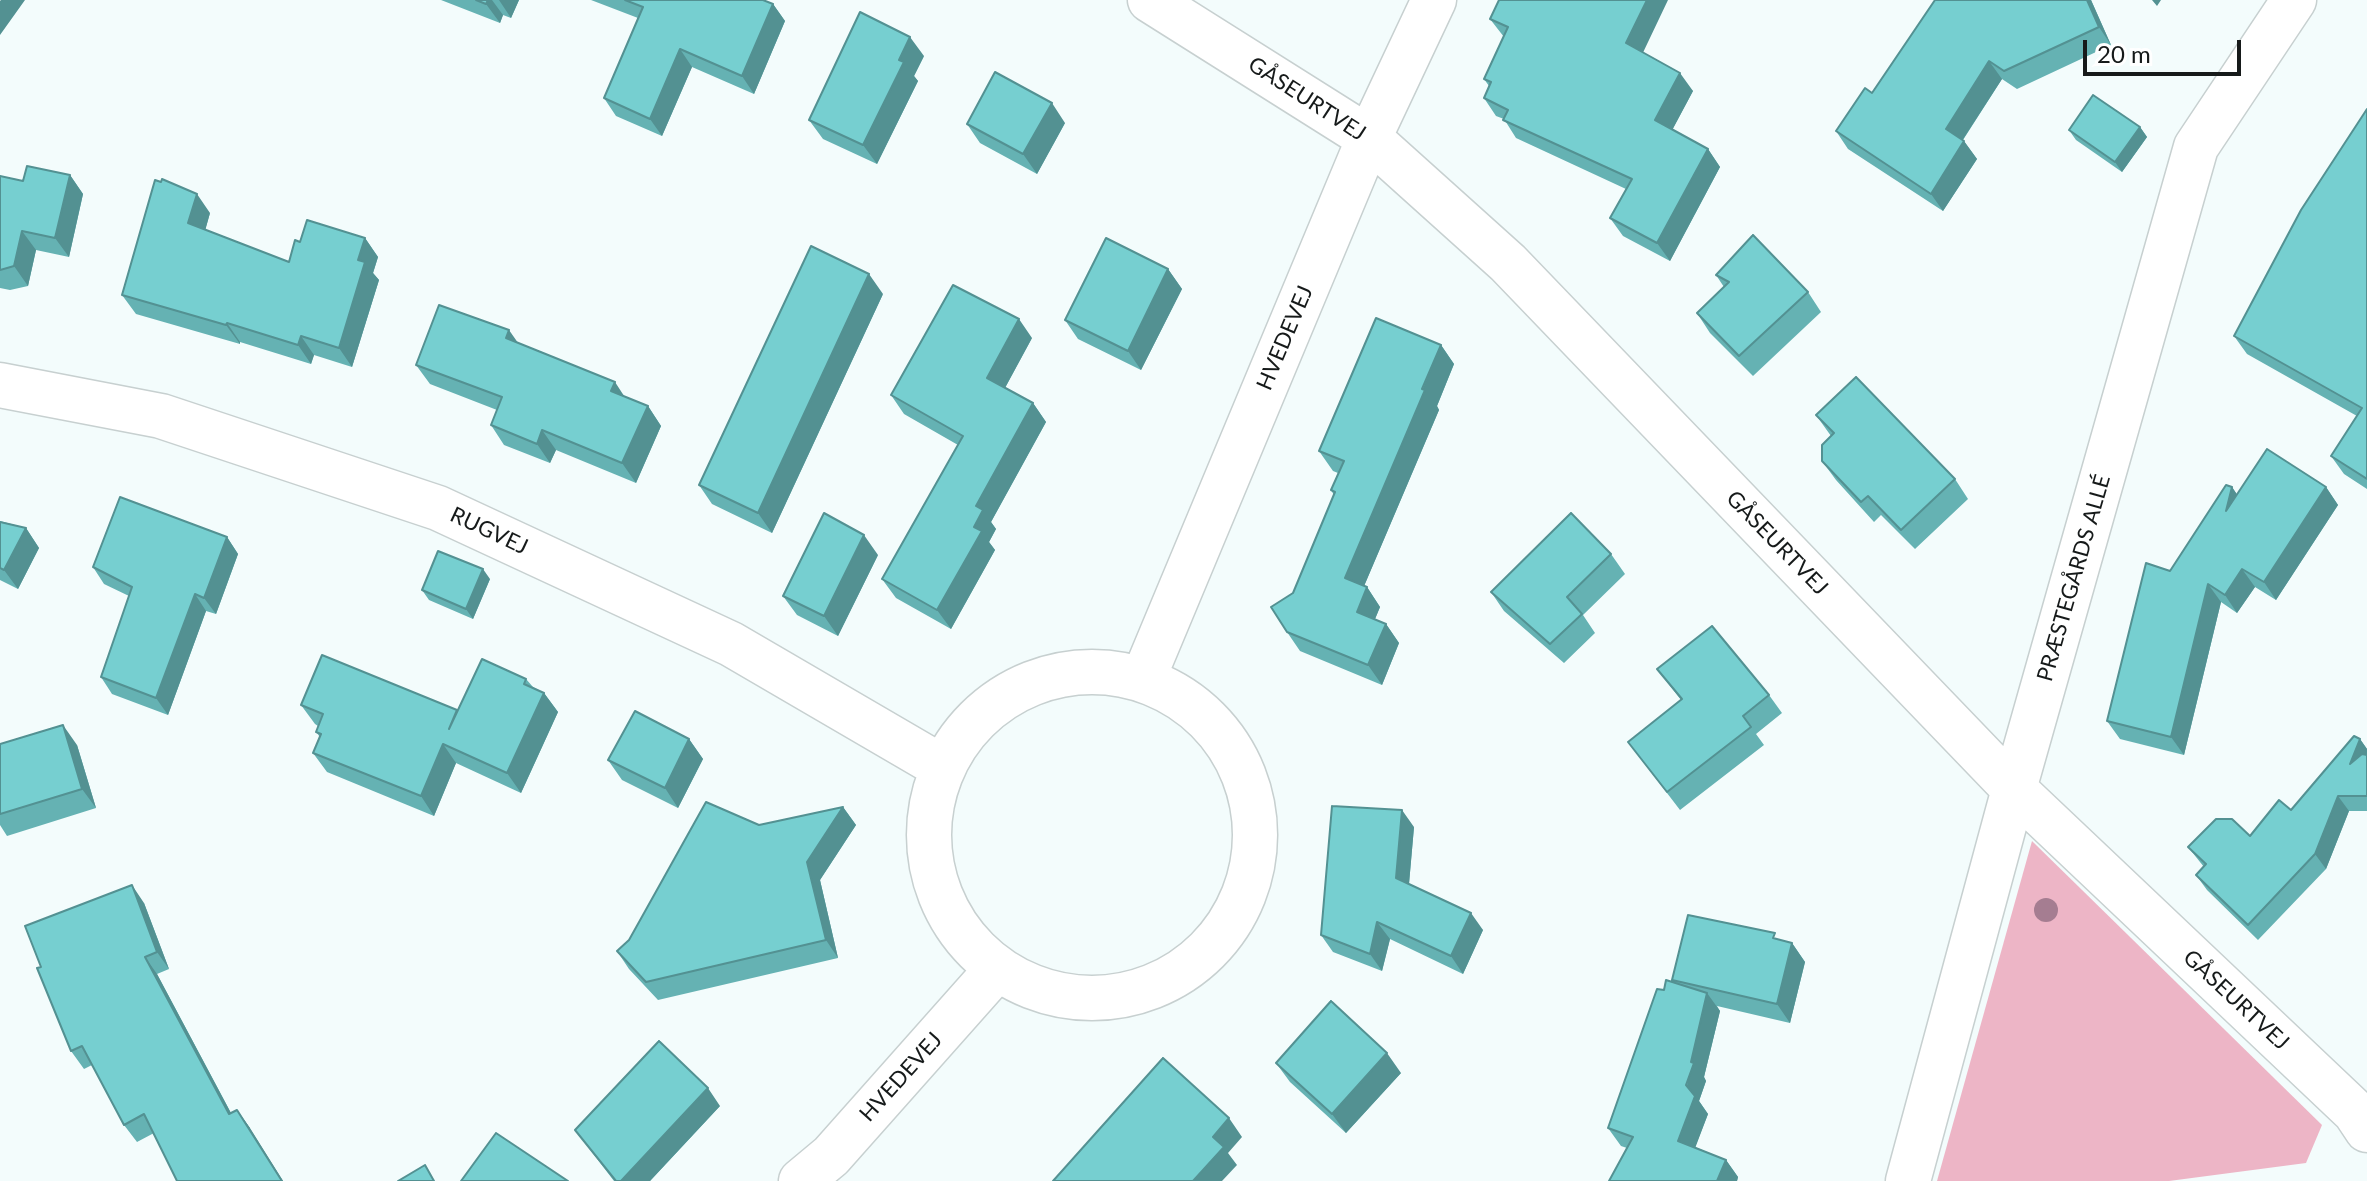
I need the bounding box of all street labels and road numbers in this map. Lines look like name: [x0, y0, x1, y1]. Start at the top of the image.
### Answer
street label: GÅSEURTVEJ: [1243, 51, 1371, 147]
street label: HVEDEVEJ: [1251, 282, 1319, 394]
street label: PRÆSTEGÅRDS ALLÉ: [2032, 472, 2116, 684]
street label: GÅSEURTVEJ: [1721, 485, 1833, 601]
street label: RUGVEJ: [446, 502, 532, 560]
street label: GÅSEURTVEJ: [2178, 944, 2294, 1056]
street label: HVEDEVEJ: [854, 1027, 948, 1127]

